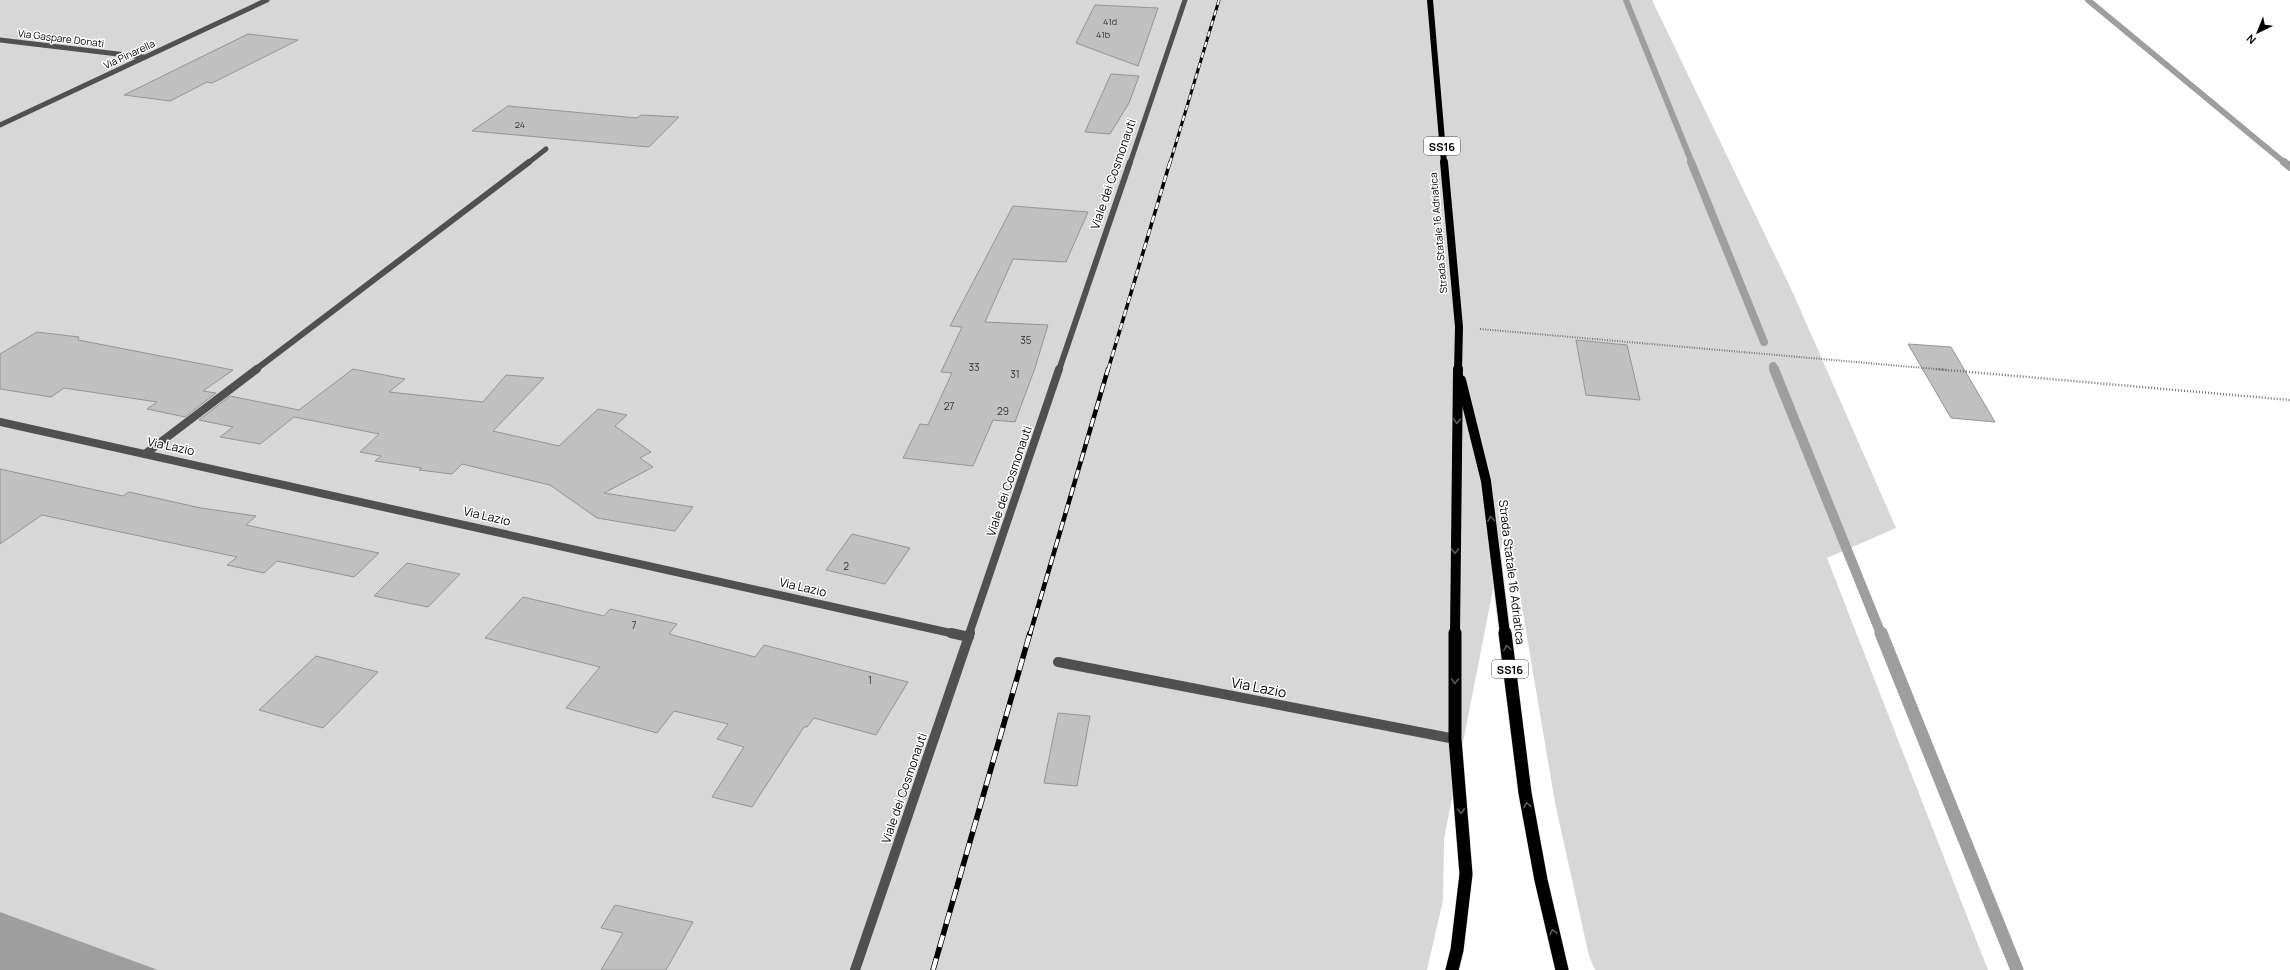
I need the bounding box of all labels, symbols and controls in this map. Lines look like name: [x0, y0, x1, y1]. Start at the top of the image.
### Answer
north arrow: [2238, 12, 2278, 52]
house number: 41d: [1103, 15, 1117, 28]
street label: Via Gaspare Donati: [17, 26, 105, 50]
house number: 41b: [1096, 28, 1110, 41]
text: N: [2243, 31, 2259, 48]
street label: Via Pinarella: [101, 36, 157, 72]
street label: Viale dei Cosmonauti: [1086, 117, 1140, 231]
house number: 24: [515, 118, 525, 131]
road number: SS16: [1424, 137, 1460, 155]
street label: Strada Statale 16 Adriatica: [1426, 172, 1450, 294]
house number: 35: [1020, 333, 1032, 347]
house number: 33: [968, 360, 980, 374]
house number: 31: [1010, 367, 1020, 381]
house number: 27: [944, 399, 954, 413]
house number: 29: [997, 404, 1009, 418]
one-way arrow: [1453, 418, 1461, 424]
street label: Viale dei Cosmonauti: [982, 424, 1036, 538]
street label: Via Lazio: [146, 433, 196, 459]
street label: Strada Statale 16 Adriatica: [1495, 499, 1529, 645]
street label: Via Lazio: [462, 502, 512, 530]
one-way arrow: [1487, 516, 1496, 522]
one-way arrow: [1451, 548, 1459, 554]
house number: 2: [843, 559, 849, 573]
street label: Via Lazio: [778, 573, 828, 601]
house number: 7: [631, 618, 637, 632]
one-way arrow: [1503, 645, 1512, 651]
road number: SS16: [1492, 660, 1528, 678]
street label: Via Lazio: [1230, 672, 1288, 702]
house number: 1: [868, 673, 872, 687]
one-way arrow: [1451, 678, 1459, 684]
street label: Viale dei Cosmonauti: [877, 731, 931, 845]
one-way arrow: [1524, 801, 1532, 808]
one-way arrow: [1456, 808, 1465, 814]
one-way arrow: [1550, 929, 1558, 935]

